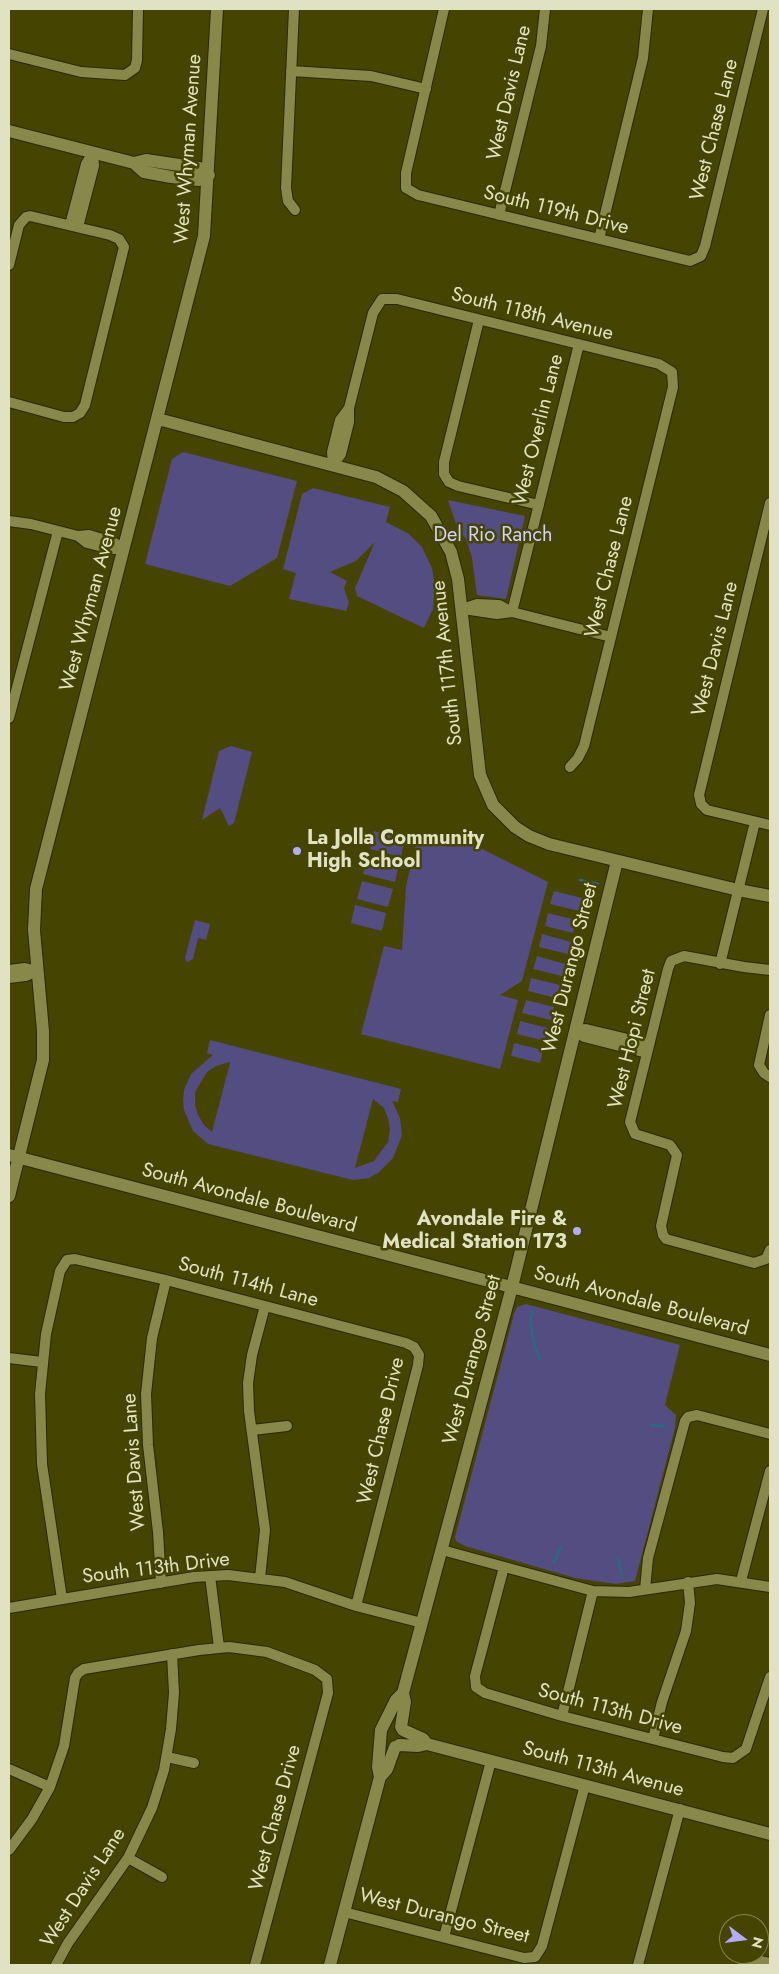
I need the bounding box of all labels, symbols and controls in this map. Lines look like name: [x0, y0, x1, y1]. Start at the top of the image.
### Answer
street label: West Davis Lane: [483, 23, 537, 163]
street label: West Whyman Avenue: [170, 53, 208, 245]
street label: West Chase Lane: [686, 57, 744, 203]
street label: South 119th Drive: [481, 181, 631, 241]
street label: South 118th Avenue: [448, 283, 616, 347]
street label: West Overlin Lane: [509, 352, 569, 508]
street label: West Chase Lane: [581, 494, 639, 640]
street label: West Whyman Avenue: [56, 504, 128, 694]
park label: Del Rio Ranch: [433, 524, 553, 548]
street label: South 117th Avenue: [427, 579, 469, 747]
street label: West Davis Lane: [688, 579, 744, 719]
place label: La Jolla Community High School: [307, 827, 484, 874]
marker: La Jolla Community High School: [291, 845, 303, 857]
street label: West Durango Street: [538, 880, 604, 1056]
street label: West Hopi Street: [604, 967, 662, 1111]
street label: South Avondale Boulevard: [139, 1159, 359, 1239]
place label: Avondale Fire & Medical Station 173: [382, 1208, 567, 1255]
marker: Avondale Fire & Medical Station 173: [571, 1225, 583, 1237]
street label: South 114th Lane: [175, 1253, 321, 1313]
street label: South Avondale Boulevard: [531, 1262, 751, 1342]
street label: West Durango Street: [439, 1273, 507, 1447]
street label: West Chase Drive: [353, 1355, 411, 1507]
street label: West Davis Lane: [118, 1392, 152, 1532]
street label: South 113th Drive: [81, 1548, 231, 1590]
street label: South 113th Drive: [535, 1679, 685, 1741]
street label: South 113th Avenue: [520, 1737, 686, 1803]
street label: West Chase Drive: [245, 1742, 307, 1894]
street label: West Davis Lane: [36, 1824, 132, 1952]
street label: West Durango Street: [356, 1884, 532, 1950]
north arrow: [719, 1914, 769, 1964]
text: N: [746, 1935, 769, 1951]

